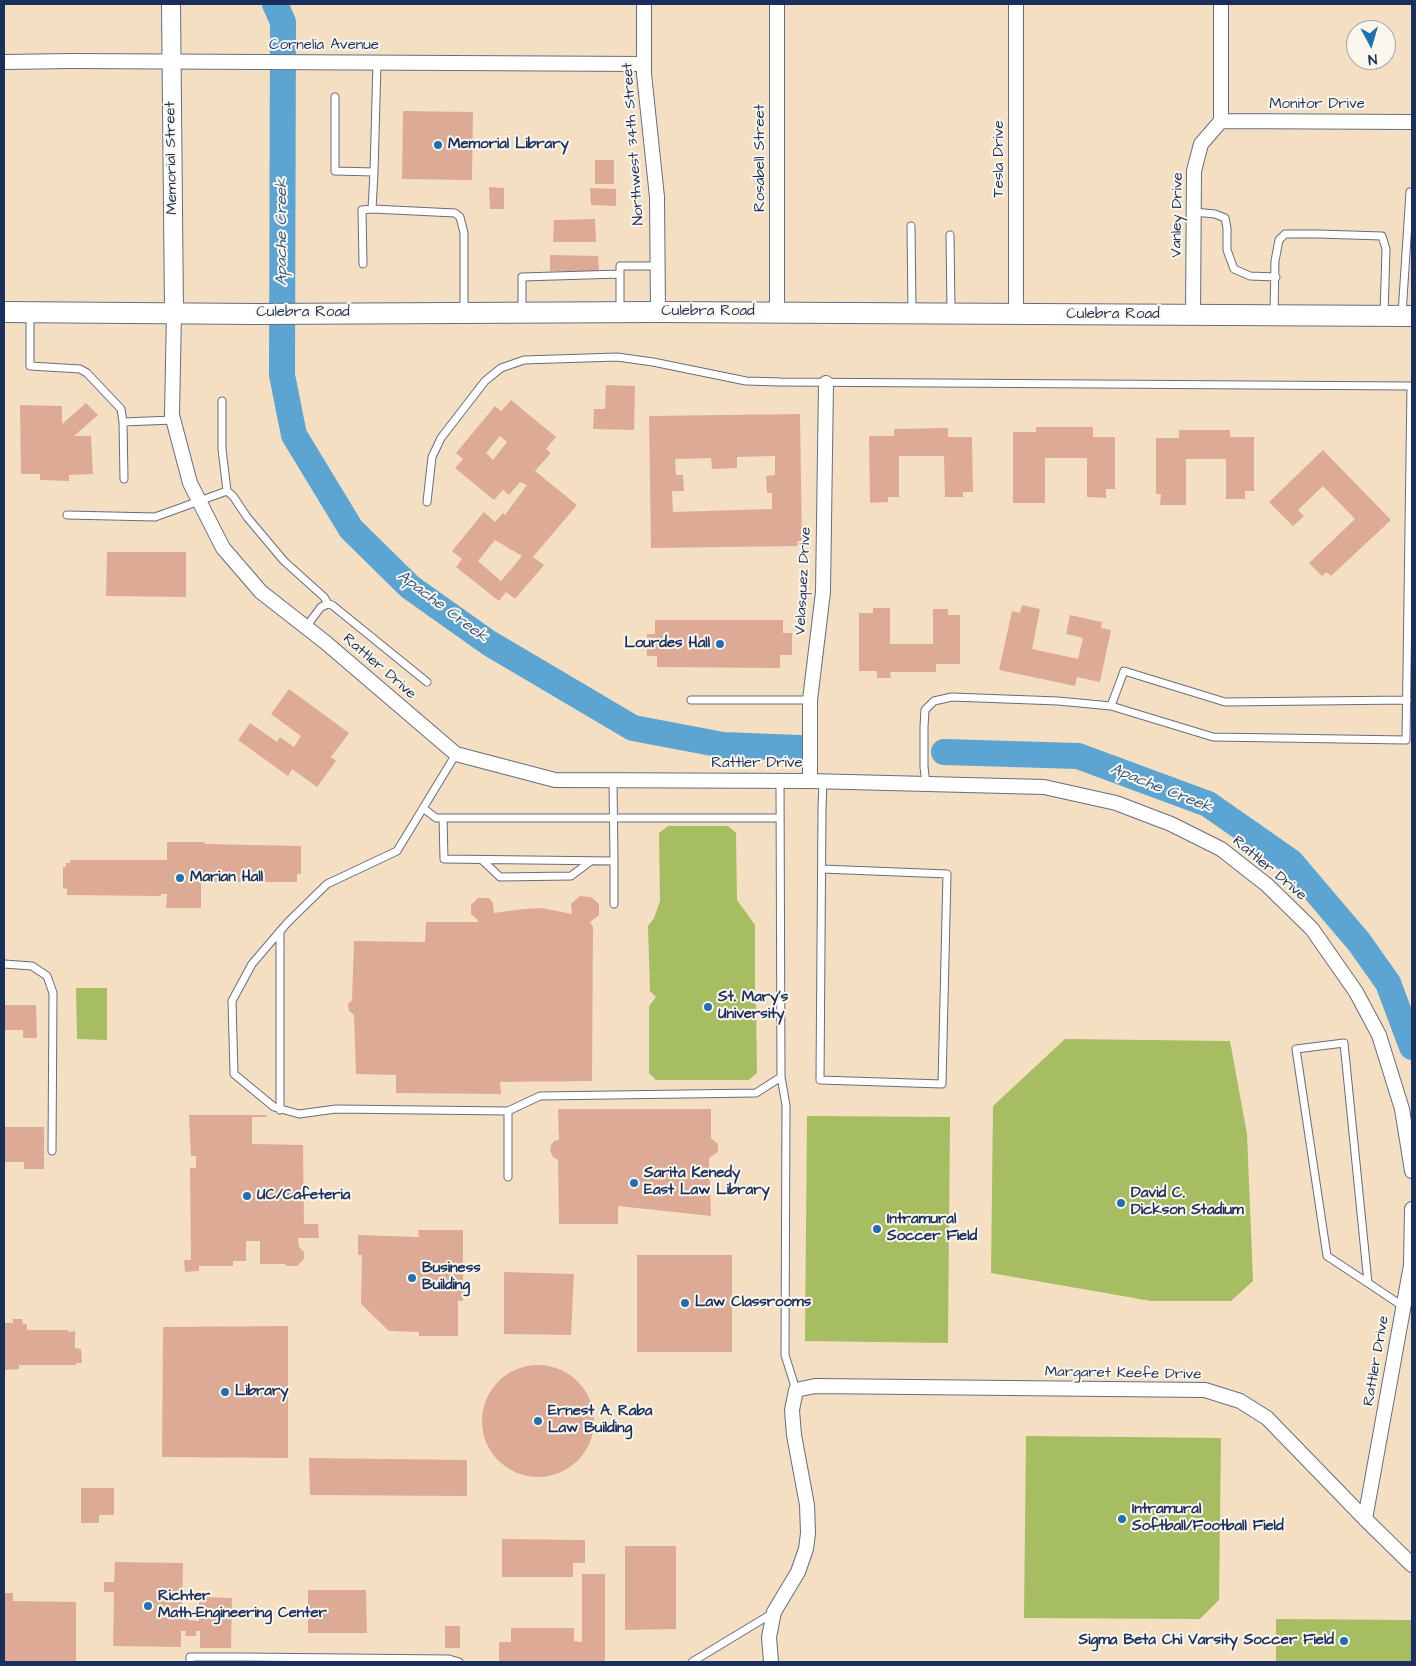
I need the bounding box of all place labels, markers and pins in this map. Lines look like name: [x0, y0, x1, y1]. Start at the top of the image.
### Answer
place label: Memorial Library: [448, 136, 569, 154]
marker: Memorial Library: [432, 139, 444, 151]
place label: Lourdes Hall: [625, 635, 710, 653]
marker: Lourdes Hall: [714, 638, 726, 650]
place label: Marian Hall: [190, 869, 263, 887]
marker: Marian Hall: [174, 872, 186, 884]
place label: St. Mary's University: [718, 989, 788, 1024]
marker: St. Mary's University: [702, 1001, 714, 1013]
place label: Sarita Kenedy East Law Library: [644, 1165, 770, 1200]
marker: Sarita Kenedy East Law Library: [628, 1177, 640, 1189]
place label: David C. Dickson Stadium: [1131, 1185, 1244, 1220]
place label: UC/Cafeteria: [257, 1187, 351, 1205]
marker: UC/Cafeteria: [241, 1190, 253, 1202]
marker: David C. Dickson Stadium: [1115, 1197, 1127, 1209]
place label: Intramural Soccer Field: [887, 1211, 977, 1246]
marker: Intramural Soccer Field: [871, 1223, 883, 1235]
place label: Business Building: [422, 1260, 481, 1295]
marker: Business Building: [406, 1272, 418, 1284]
place label: Law Classrooms: [695, 1294, 811, 1312]
marker: Law Classrooms: [679, 1297, 691, 1309]
place label: Library: [235, 1383, 288, 1401]
marker: Library: [219, 1386, 231, 1398]
place label: Ernest A. Raba Law Building: [548, 1403, 652, 1438]
marker: Ernest A. Raba Law Building: [532, 1415, 544, 1427]
place label: Intramural Softball/Football Field: [1132, 1501, 1284, 1536]
marker: Intramural Softball/Football Field: [1116, 1513, 1128, 1525]
place label: Richter Math-Engineering Center: [158, 1588, 327, 1623]
marker: Richter Math-Engineering Center: [142, 1600, 154, 1612]
place label: Sigma Beta Chi Varsity Soccer Field: [1079, 1632, 1334, 1650]
marker: Sigma Beta Chi Varsity Soccer Field: [1338, 1635, 1350, 1647]

